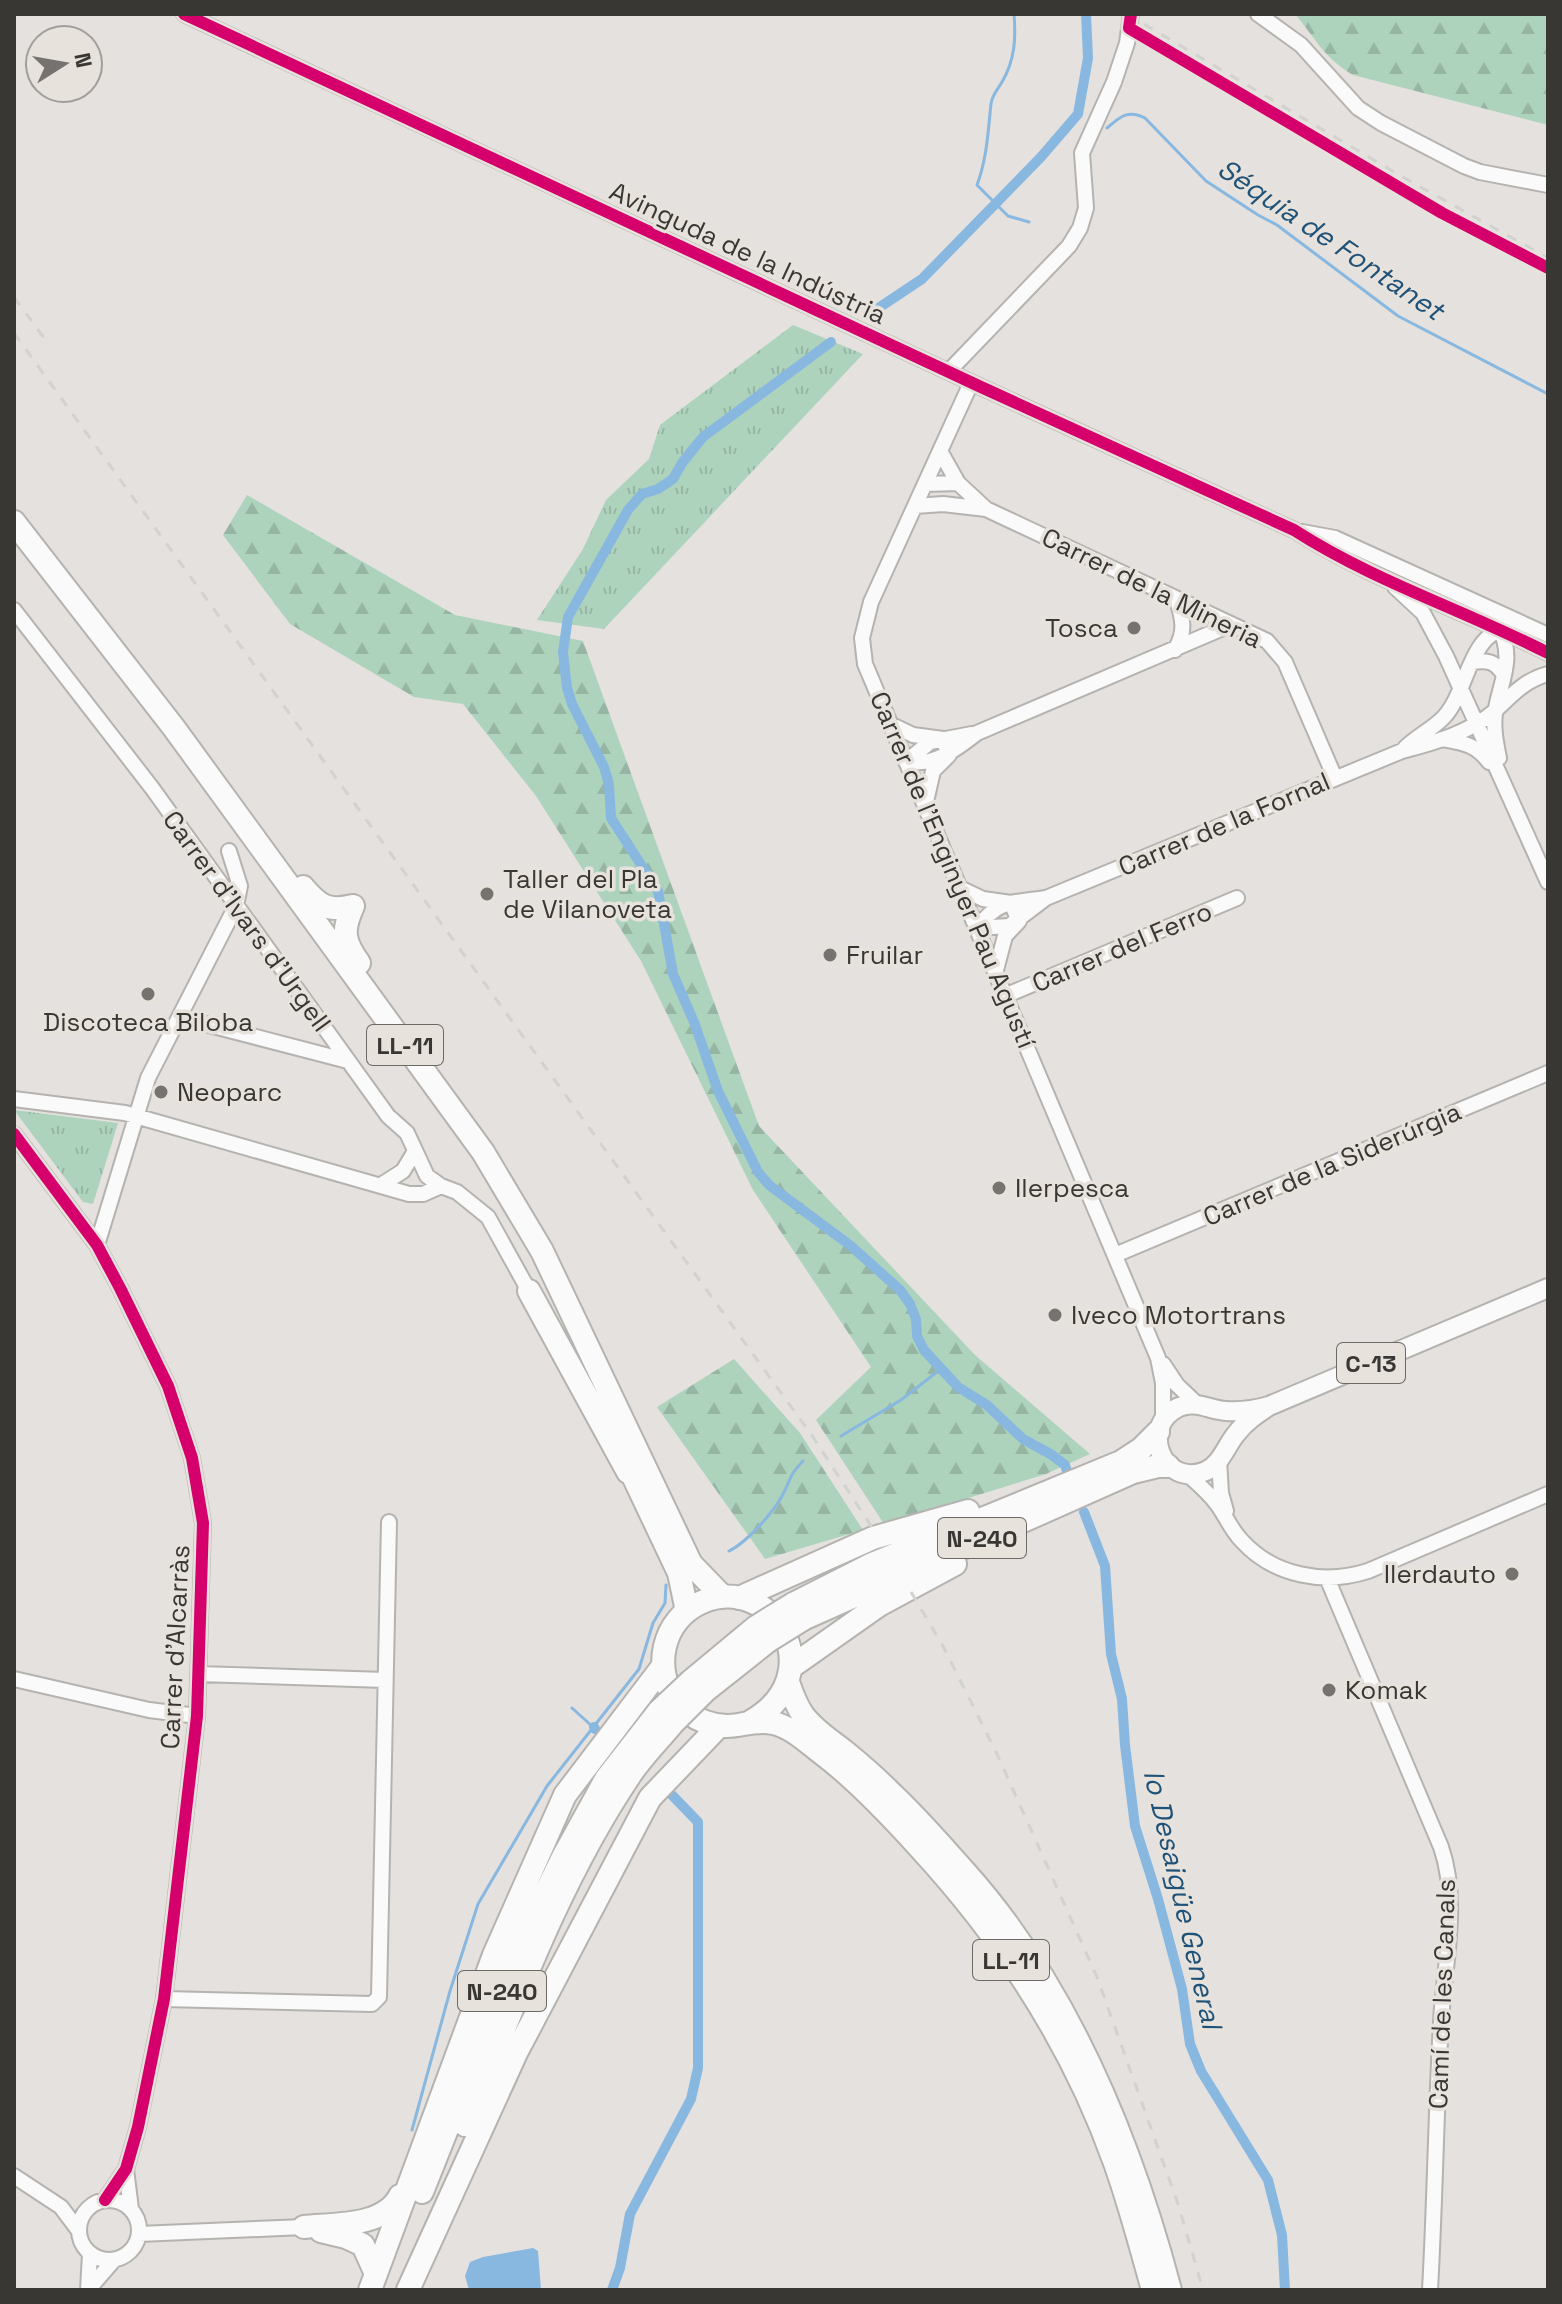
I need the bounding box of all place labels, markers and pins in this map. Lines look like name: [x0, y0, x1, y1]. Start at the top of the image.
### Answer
place label: Tosca: [1045, 611, 1118, 645]
marker: Tosca: [1125, 619, 1143, 637]
place label: Taller del Pla de Vilanoveta: [503, 862, 672, 926]
marker: Taller del Pla de Vilanoveta: [478, 885, 496, 903]
place label: Fruilar: [846, 938, 923, 972]
marker: Fruilar: [821, 946, 839, 964]
marker: Discoteca Biloba: [139, 985, 157, 1003]
place label: Discoteca Biloba: [43, 1005, 253, 1039]
place label: Neoparc: [177, 1075, 282, 1109]
marker: Neoparc: [152, 1083, 170, 1101]
place label: Ilerpesca: [1015, 1171, 1129, 1205]
marker: Ilerpesca: [990, 1179, 1008, 1197]
place label: Iveco Motortrans: [1071, 1298, 1286, 1332]
marker: Iveco Motortrans: [1046, 1306, 1064, 1324]
place label: Ilerdauto: [1384, 1557, 1496, 1591]
marker: Ilerdauto: [1503, 1565, 1521, 1583]
place label: Komak: [1345, 1673, 1428, 1707]
marker: Komak: [1320, 1681, 1338, 1699]

